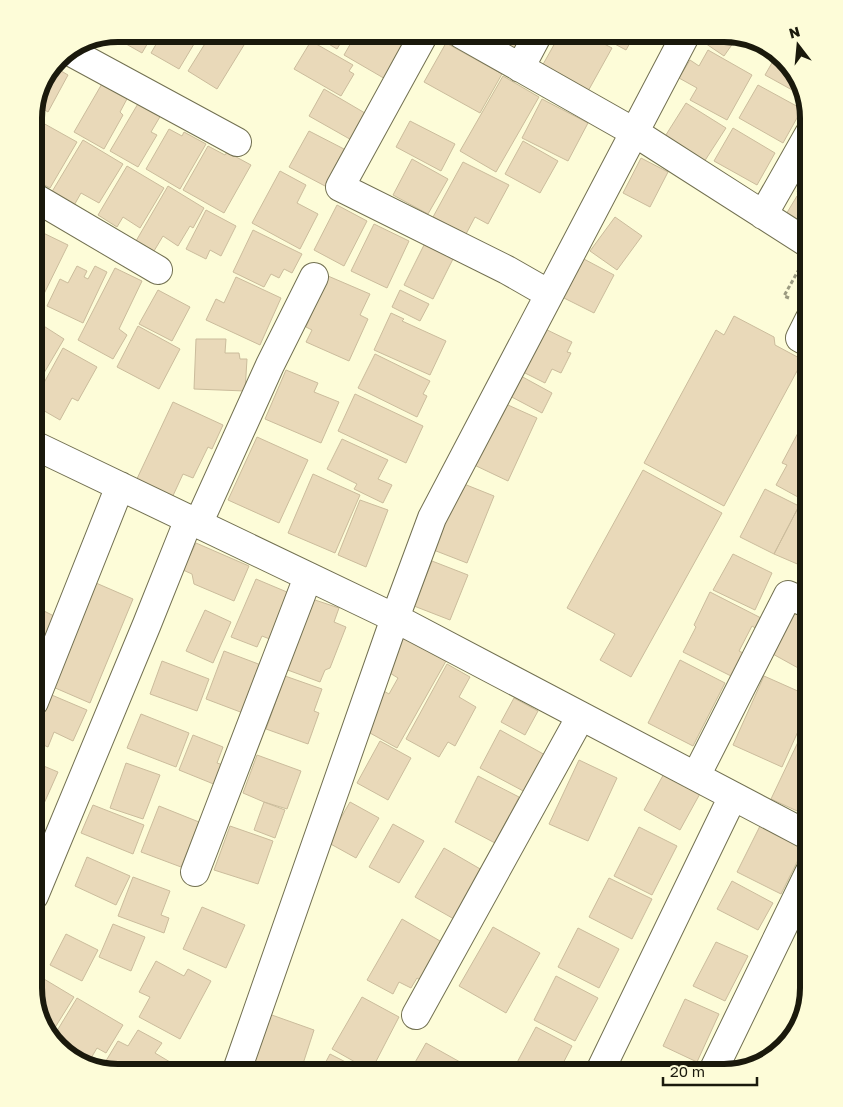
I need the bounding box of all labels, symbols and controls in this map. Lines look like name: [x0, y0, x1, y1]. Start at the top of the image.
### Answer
north arrow: [773, 20, 823, 70]
text: N: [787, 22, 802, 42]
scale bar: [663, 1054, 757, 1086]
text: 20 m: [670, 1062, 705, 1080]

